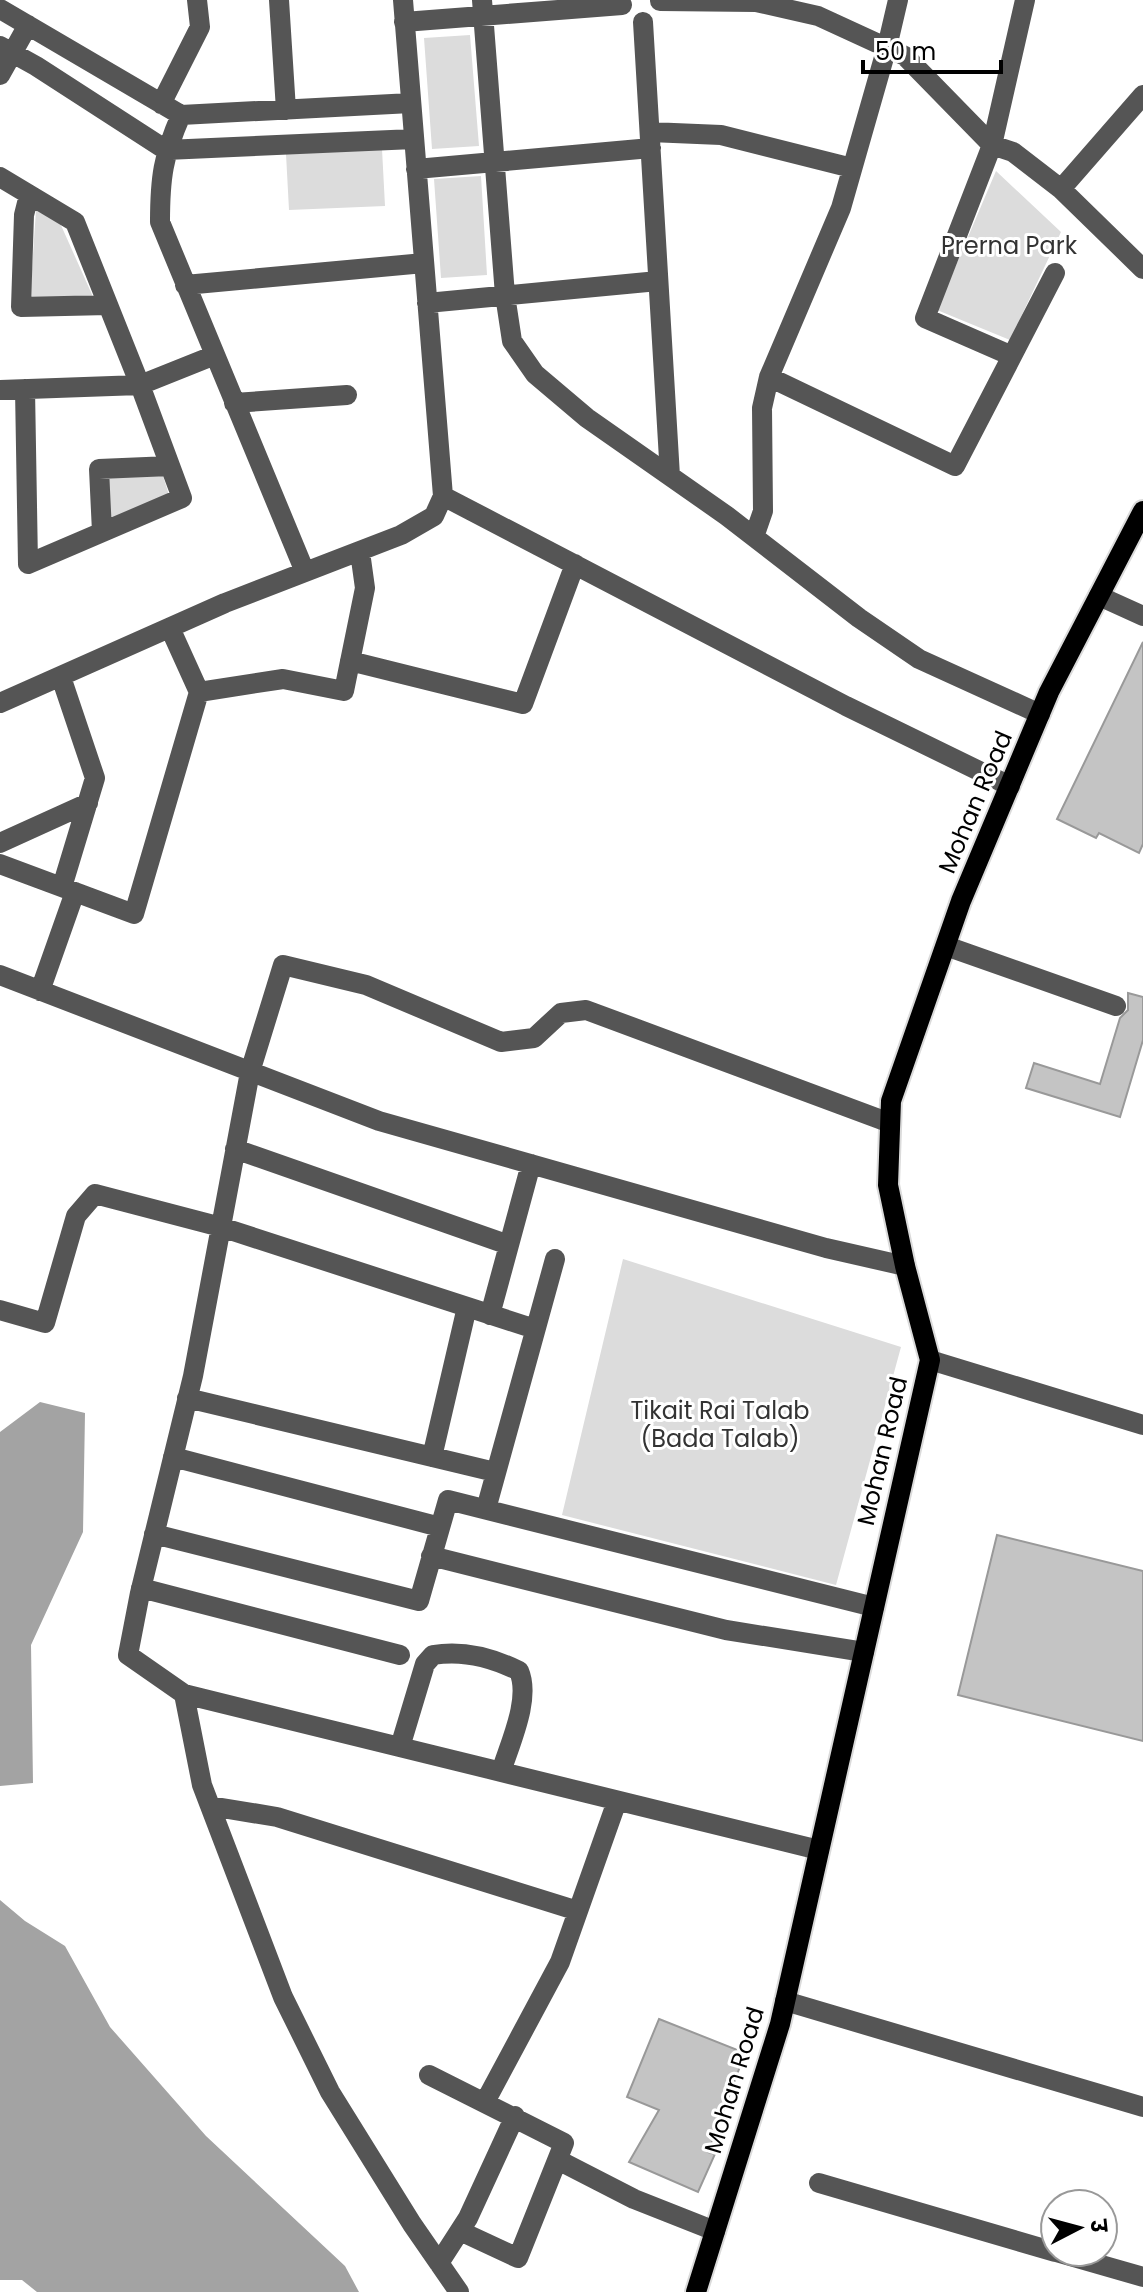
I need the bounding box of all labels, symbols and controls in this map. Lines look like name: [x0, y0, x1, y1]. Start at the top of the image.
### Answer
scale bar: [863, 24, 1001, 74]
text: 50 m: [875, 35, 936, 68]
park label: Prerna Park: [941, 229, 1078, 262]
street label: Mohan Road: [930, 726, 1020, 878]
street label: Mohan Road: [849, 1373, 915, 1529]
park label: Tikait Rai Talab (Bada Talab): [630, 1394, 810, 1455]
street label: Mohan Road: [696, 2003, 772, 2157]
north arrow: [1039, 2188, 1119, 2268]
text: उ: [1082, 2217, 1115, 2234]

